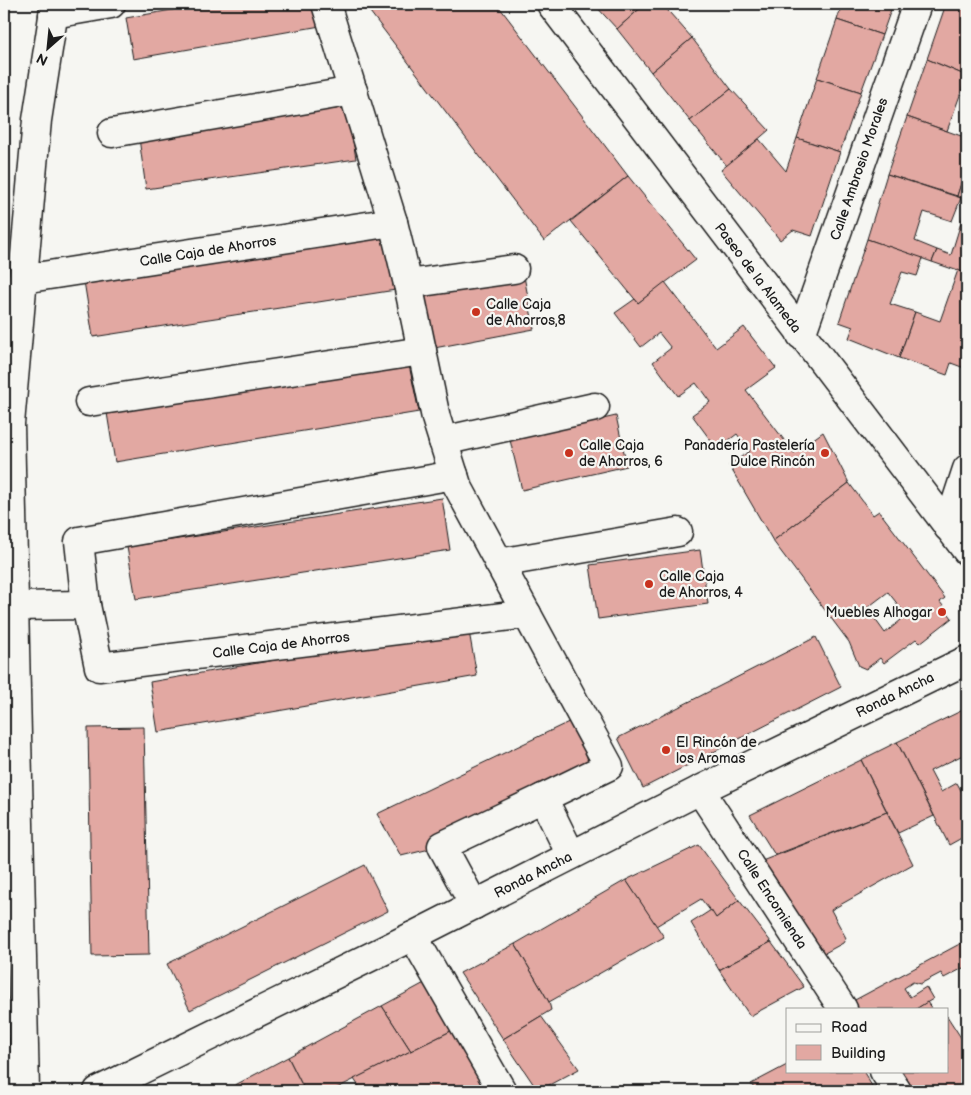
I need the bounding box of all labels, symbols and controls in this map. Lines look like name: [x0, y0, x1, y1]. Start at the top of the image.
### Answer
north arrow: [22, 22, 72, 72]
text: N: [34, 49, 51, 69]
street label: Calle Ambrosio Morales: [827, 95, 891, 243]
street label: Paseo de la Alameda: [711, 220, 805, 336]
street label: Calle Caja de Ahorros: [138, 232, 278, 270]
place label: Calle Caja de Ahorros,8: [486, 296, 566, 329]
marker: Calle Caja de Ahorros,8: [470, 306, 482, 318]
place label: Calle Caja de Ahorros, 6: [579, 437, 663, 470]
place label: Panadería Pastelería Dulce Rincón: [684, 437, 815, 470]
marker: Calle Caja de Ahorros, 6: [563, 447, 575, 459]
marker: Panadería Pastelería Dulce Rincón: [819, 447, 831, 459]
place label: Calle Caja de Ahorros, 4: [659, 568, 743, 601]
marker: Calle Caja de Ahorros, 4: [643, 578, 655, 590]
place label: Muebles Alhogar: [825, 604, 933, 621]
marker: Muebles Alhogar: [936, 606, 948, 618]
street label: Calle Caja de Ahorros: [211, 628, 351, 662]
street label: Ronda Ancha: [853, 669, 937, 721]
place label: El Rincón de los Aromas: [676, 734, 757, 767]
marker: El Rincón de los Aromas: [660, 744, 672, 756]
street label: Calle Encomienda: [733, 846, 811, 952]
street label: Ronda Ancha: [491, 848, 575, 902]
legend: [786, 1008, 948, 1072]
text: Road: [831, 1018, 867, 1037]
text: Building: [831, 1044, 886, 1063]

